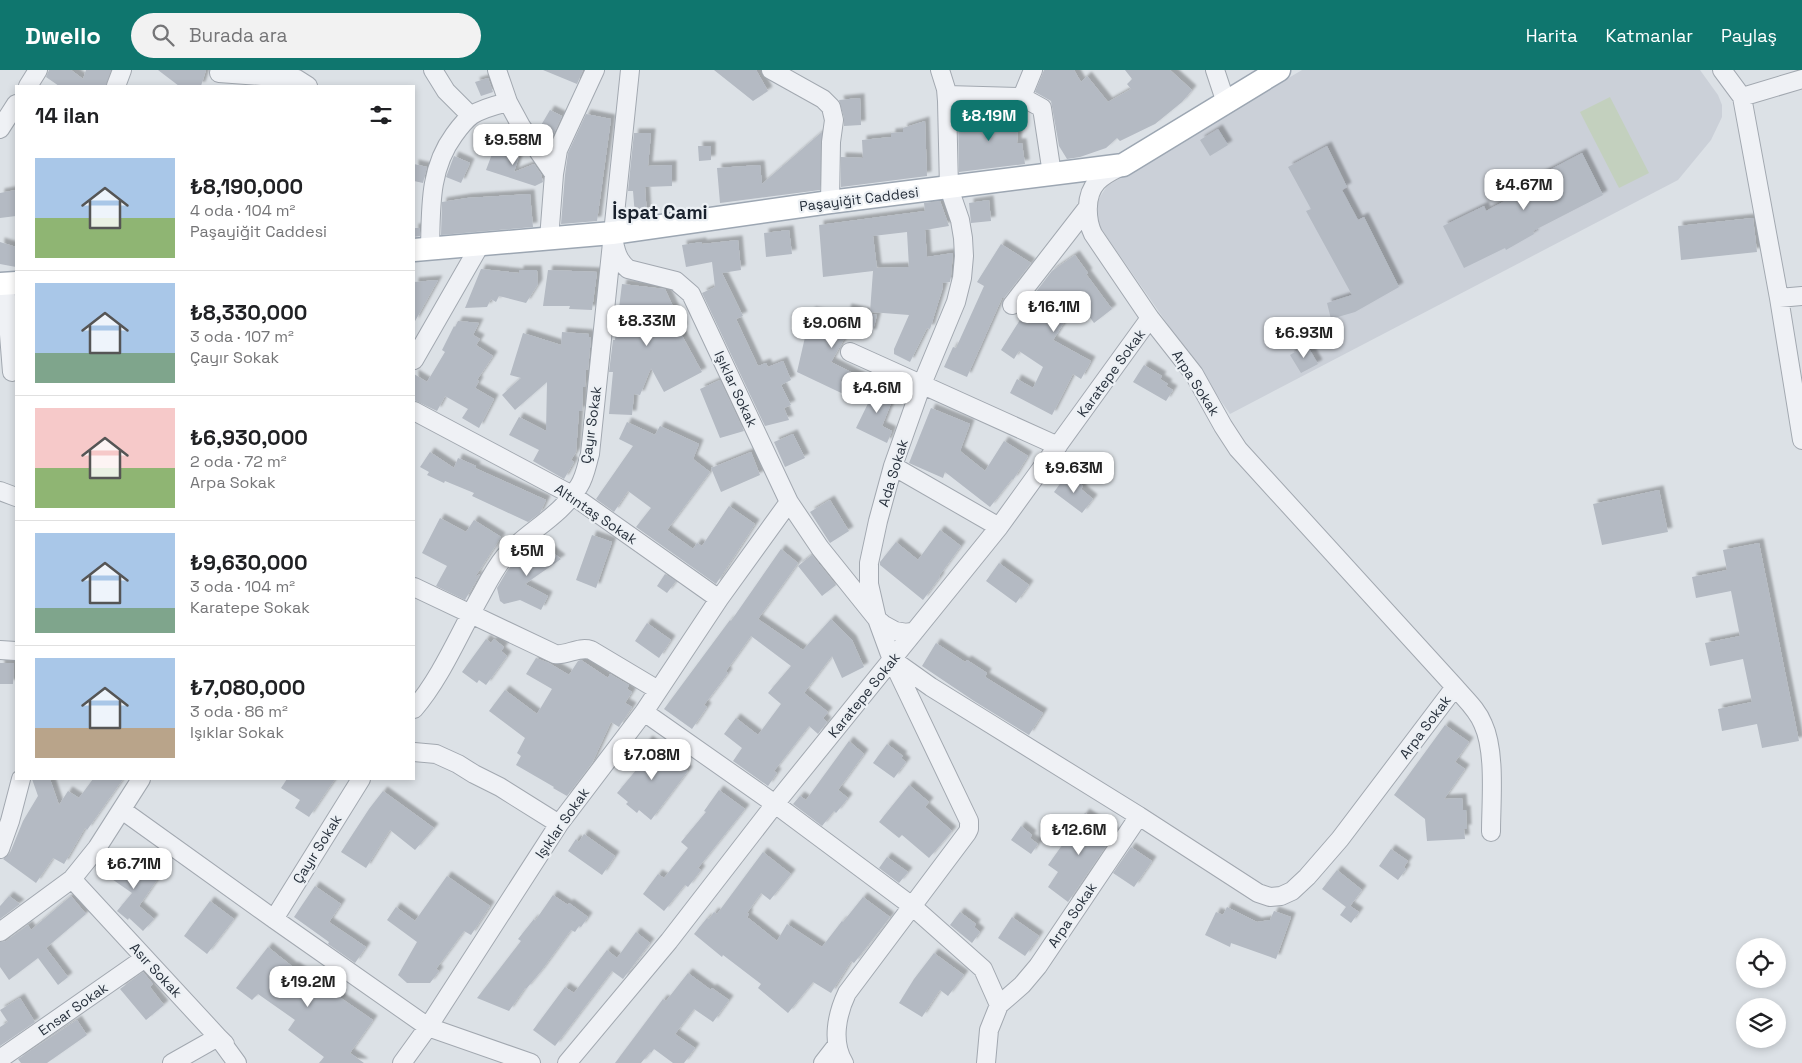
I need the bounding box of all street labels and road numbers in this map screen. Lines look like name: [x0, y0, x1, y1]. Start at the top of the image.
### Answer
street label: Paşayiğit Caddesi: [798, 183, 920, 215]
street label: Karatepe Sokak: [1073, 325, 1149, 421]
street label: Arpa Sokak: [1168, 347, 1224, 420]
street label: Işıklar Sokak: [710, 348, 762, 431]
street label: Çayır Sokak: [577, 385, 605, 465]
street label: Ada Sokak: [874, 437, 912, 509]
street label: Altıntaş Sokak: [551, 480, 641, 549]
street label: Karatepe Sokak: [824, 648, 904, 741]
street label: Arpa Sokak: [1395, 691, 1455, 762]
street label: Işıklar Sokak: [531, 784, 593, 862]
street label: Çayır Sokak: [289, 811, 346, 887]
street label: Arpa Sokak: [1044, 879, 1101, 951]
street label: Asır Sokak: [126, 939, 186, 1002]
street label: Ensar Sokak: [35, 978, 112, 1040]

